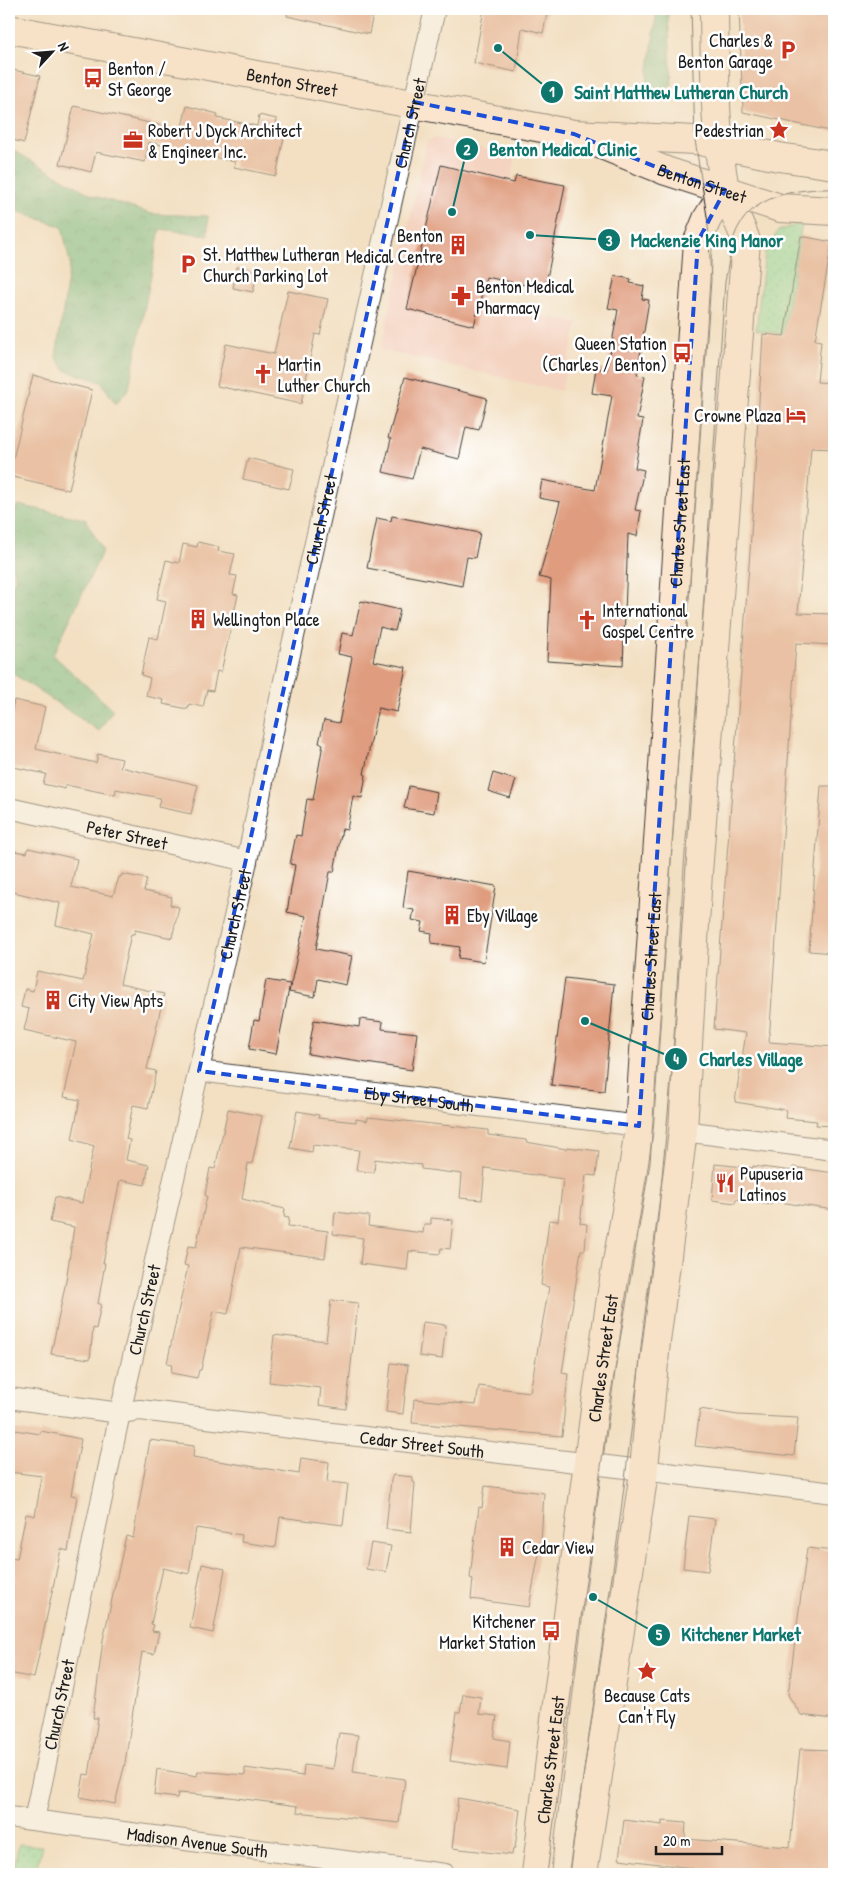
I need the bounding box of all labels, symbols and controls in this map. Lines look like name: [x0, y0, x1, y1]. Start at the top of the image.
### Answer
north arrow: [28, 28, 78, 78]
place label: Charles & Benton Garage: [678, 28, 773, 74]
text: N: [54, 39, 75, 54]
parking icon: Charles & Benton Garage: [777, 39, 799, 61]
place label: Benton / St George: [108, 56, 172, 102]
street label: Benton Street: [245, 61, 341, 102]
bus stop icon: Benton / St George: [82, 67, 104, 89]
street label: Church Street: [387, 75, 432, 171]
callout: Saint Matthew Lutheran Church: [539, 75, 798, 109]
text: Saint Matthew Lutheran Church: [574, 79, 788, 105]
text: 1: [549, 81, 555, 102]
place label: Robert J Dyck Architect & Engineer Inc.: [148, 118, 302, 164]
place label: Pedestrian: [695, 118, 764, 143]
place icon: Pedestrian: [768, 119, 790, 141]
office icon: Robert J Dyck Architect & Engineer Inc.: [122, 129, 144, 151]
callout: Benton Medical Clinic: [455, 132, 647, 166]
text: Benton Medical Clinic: [489, 136, 637, 162]
text: 2: [463, 139, 471, 160]
street label: Benton Street: [654, 156, 751, 209]
place label: Benton Medical Centre: [346, 223, 443, 269]
callout: Mackenzie King Manor: [596, 223, 793, 257]
text: Mackenzie King Manor: [631, 227, 784, 254]
text: 3: [606, 230, 613, 251]
building icon: Benton Medical Centre: [447, 234, 469, 256]
place label: St. Matthew Lutheran Church Parking Lot: [203, 242, 340, 288]
parking icon: St. Matthew Lutheran Church Parking Lot: [177, 253, 199, 275]
place label: Benton Medical Pharmacy: [476, 274, 574, 320]
pharmacy icon: Benton Medical Pharmacy: [450, 285, 472, 307]
place label: Queen Station (Charles / Benton): [542, 331, 667, 377]
bus stop icon: Queen Station (Charles / Benton): [671, 342, 693, 364]
place label: Martin Luther Church: [278, 352, 370, 398]
church icon: Martin Luther Church: [252, 363, 274, 385]
place label: Crowne Plaza: [694, 403, 781, 428]
hotel icon: Crowne Plaza: [785, 404, 807, 426]
street label: Charles Street East: [662, 457, 696, 588]
street label: Church Street: [298, 471, 343, 567]
place label: International Gospel Centre: [602, 598, 694, 644]
place label: Wellington Place: [213, 607, 320, 632]
building icon: Wellington Place: [187, 608, 209, 630]
church icon: International Gospel Centre: [576, 609, 598, 631]
street label: Peter Street: [84, 813, 171, 856]
street label: Church Street: [212, 866, 257, 962]
street label: Charles Street East: [634, 891, 667, 1022]
place label: Eby Village: [467, 903, 538, 928]
building icon: Eby Village: [441, 904, 463, 926]
place label: City View Apts: [68, 988, 163, 1013]
building icon: City View Apts: [42, 989, 64, 1011]
callout: Charles Village: [663, 1042, 813, 1076]
text: Charles Village: [699, 1046, 803, 1073]
text: 4: [673, 1048, 679, 1069]
street label: Eby Street South: [363, 1079, 476, 1118]
place label: Pupuseria Latinos: [740, 1161, 803, 1207]
restaurant icon: Pupuseria Latinos: [714, 1172, 736, 1194]
street label: Church Street: [121, 1261, 166, 1357]
street label: Charles Street East: [581, 1292, 624, 1424]
street label: Cedar Street South: [358, 1424, 486, 1464]
place label: Cedar View: [522, 1535, 594, 1560]
building icon: Cedar View: [496, 1536, 518, 1558]
place label: Kitchener Market Station: [439, 1609, 536, 1655]
callout: Kitchener Market: [646, 1618, 811, 1652]
bus stop icon: Kitchener Market Station: [540, 1620, 562, 1642]
text: Kitchener Market: [681, 1621, 802, 1647]
text: 5: [656, 1624, 663, 1645]
street label: Church Street: [37, 1656, 80, 1752]
place icon: Because Cats Can't Fly: [636, 1660, 658, 1682]
place label: Because Cats Can't Fly: [604, 1683, 690, 1729]
street label: Charles Street East: [530, 1694, 570, 1825]
street label: Madison Avenue South: [126, 1820, 270, 1863]
scale bar: [656, 1823, 722, 1855]
text: 20 m: [663, 1830, 690, 1851]

